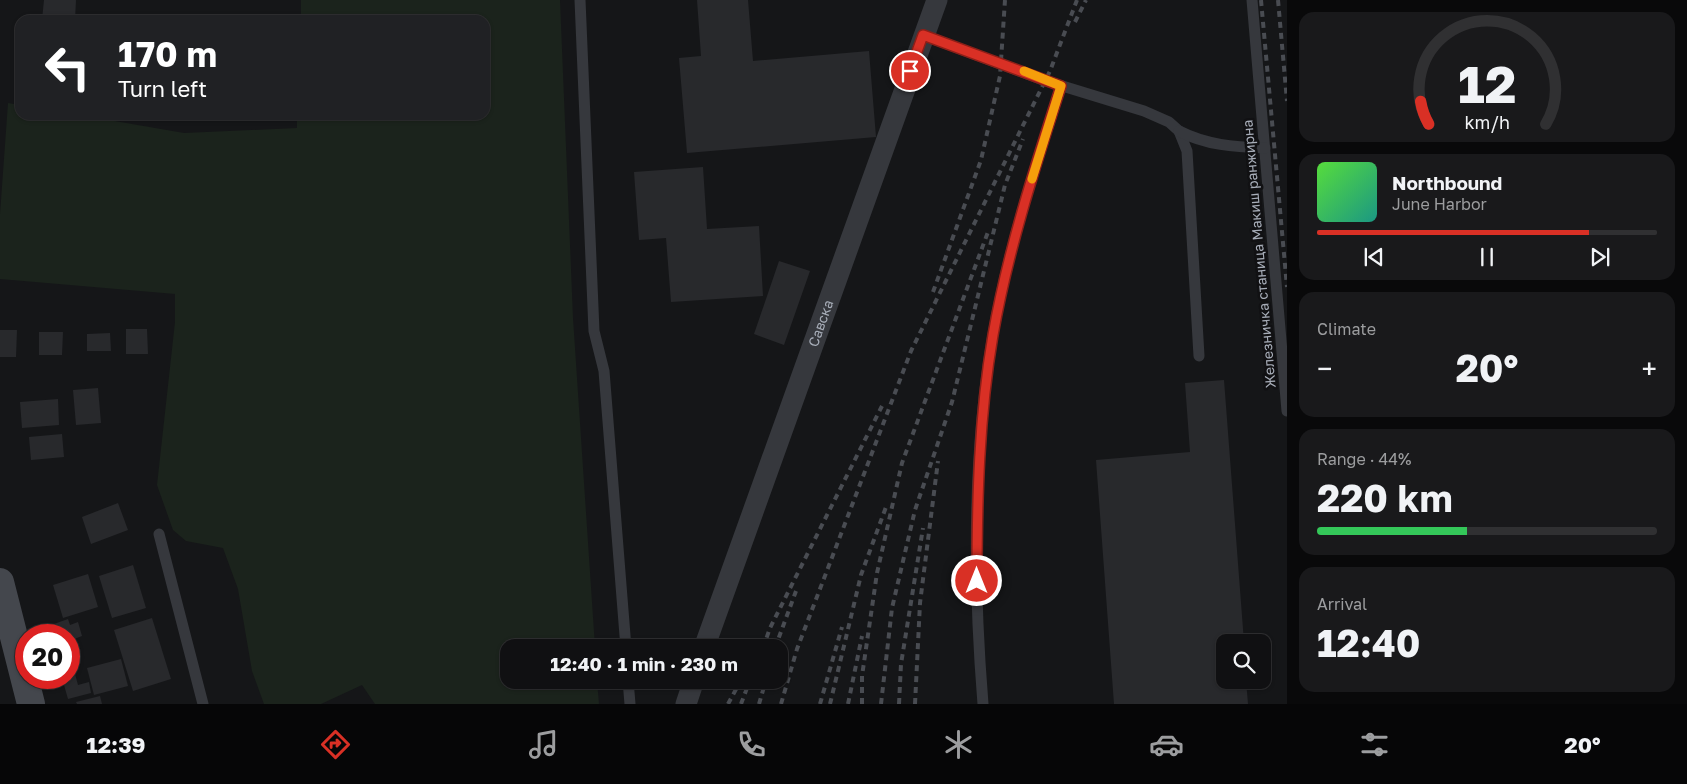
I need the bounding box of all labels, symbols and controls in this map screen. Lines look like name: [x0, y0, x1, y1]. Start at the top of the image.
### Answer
text: 170 m: [118, 33, 217, 75]
icon: left: [35, 35, 100, 100]
pin: [889, 50, 931, 92]
text: 12: [1458, 52, 1516, 114]
icon: arrive: [896, 57, 924, 85]
text: Turn left: [118, 75, 207, 102]
text: km/h: [1464, 111, 1510, 133]
street label: Железничка станица Макиш ранжирна: [1238, 119, 1279, 389]
text: Northbound: [1392, 171, 1502, 194]
text: June Harbor: [1392, 194, 1487, 214]
icon: previous: [1360, 243, 1388, 271]
icon: pause: [1473, 243, 1501, 271]
icon: next: [1586, 243, 1614, 271]
street label: Савска: [804, 297, 837, 349]
text: Climate: [1317, 319, 1376, 339]
text: 20°: [1456, 345, 1518, 390]
text: −: [1317, 352, 1332, 385]
text: +: [1642, 352, 1657, 385]
text: Range · 44%: [1317, 449, 1411, 469]
text: 220 km: [1317, 475, 1453, 520]
position arrow: [950, 554, 1002, 606]
text: Arrival: [1317, 594, 1367, 614]
text: 12:40: [1317, 620, 1420, 665]
speed limit sign: 20: [15, 624, 80, 689]
map controls: [1216, 634, 1271, 689]
button: search: [1216, 634, 1271, 689]
text: 12:40 · 1 min · 230 m: [550, 652, 738, 675]
icon: directions: [318, 727, 353, 762]
icon: music: [526, 727, 561, 762]
icon: phone: [734, 727, 769, 762]
icon: climate: [941, 727, 976, 762]
icon: car: [1149, 727, 1184, 762]
icon: filters: [1357, 727, 1392, 762]
text: 12:39: [86, 731, 146, 758]
text: 20°: [1564, 731, 1601, 758]

